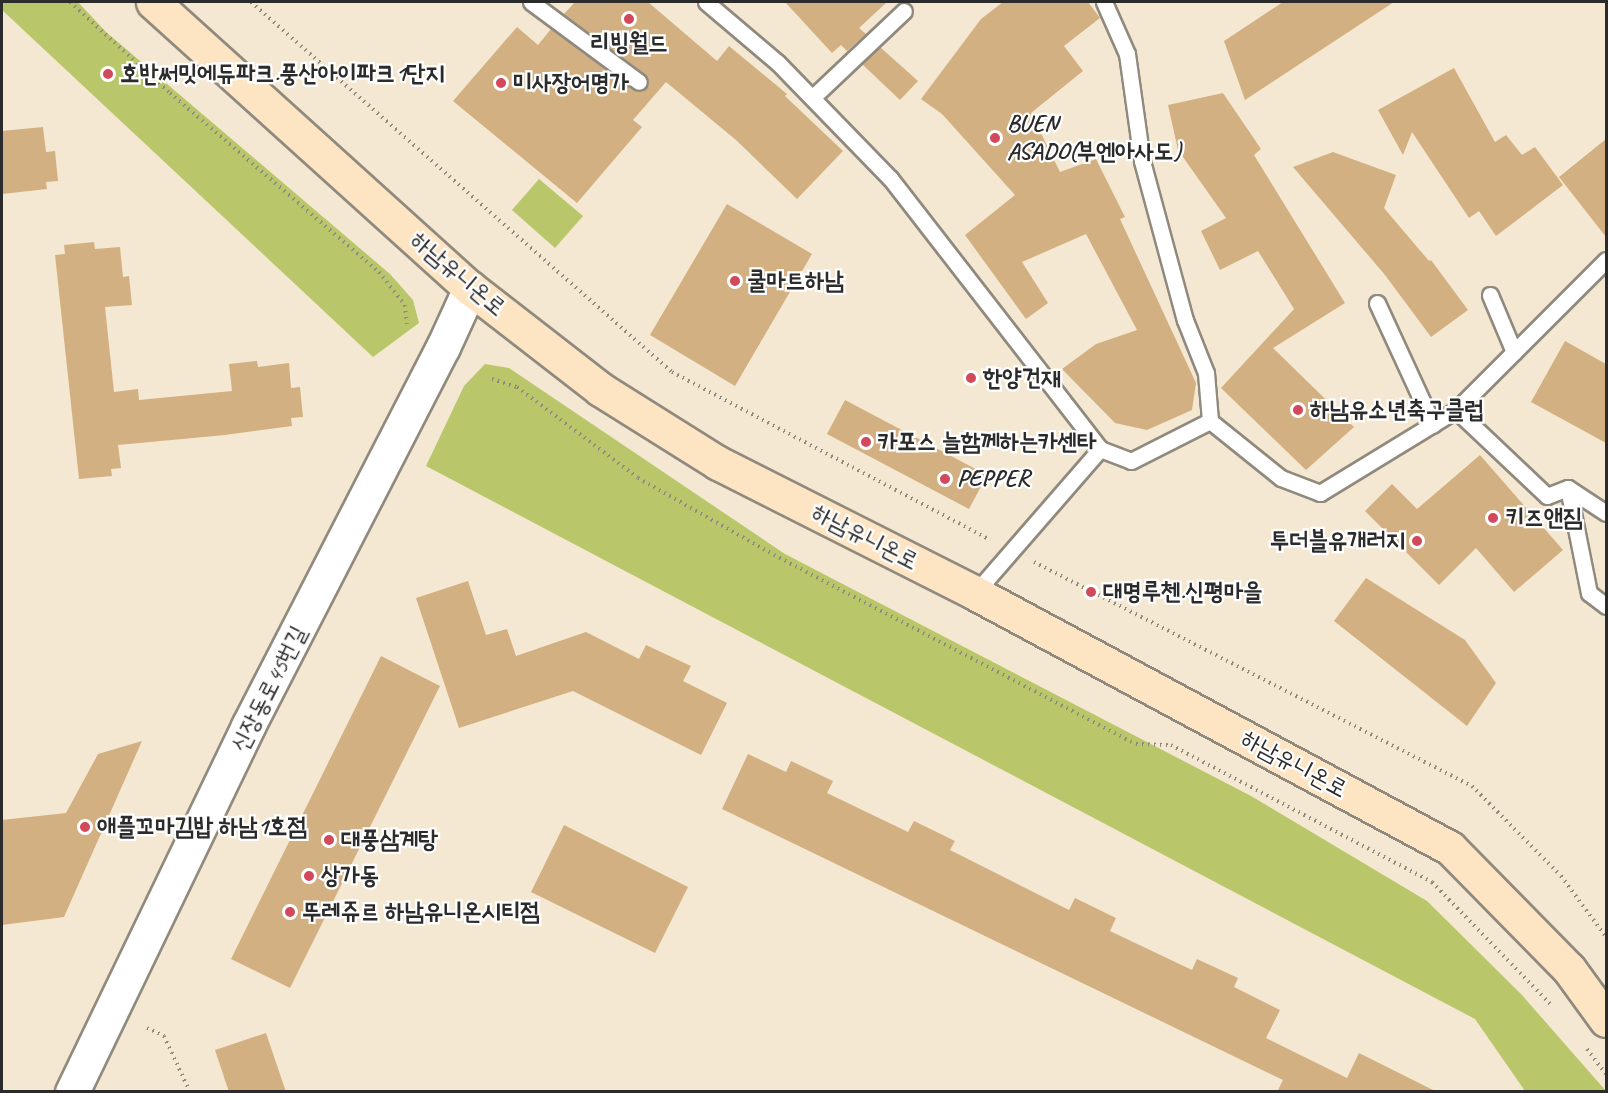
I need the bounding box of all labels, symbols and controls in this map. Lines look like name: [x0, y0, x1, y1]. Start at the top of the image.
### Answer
marker: 리빙월드: [622, 12, 636, 26]
place label: 리빙월드: [590, 29, 668, 57]
place label: 호반써밋에듀파크.풍산아이파크1단지: [120, 60, 445, 88]
marker: 호반써밋에듀파크.풍산아이파크1단지: [101, 67, 115, 81]
place label: 미사장어명가: [513, 69, 629, 97]
marker: 미사장어명가: [494, 76, 508, 90]
place label: BUEN ASADO(부엔아사도): [1007, 110, 1181, 166]
marker: BUEN ASADO(부엔아사도): [988, 131, 1002, 145]
street label: 하남유니온로: [404, 226, 512, 322]
place label: 쿨마트하남: [747, 267, 844, 295]
marker: 쿨마트하남: [728, 274, 742, 288]
place label: 한양건재: [983, 364, 1060, 392]
marker: 한양건재: [964, 371, 978, 385]
place label: 하남유소년축구클럽: [1310, 396, 1484, 424]
marker: 하남유소년축구클럽: [1291, 403, 1305, 417]
place label: 카포스 늘함께하는카센타: [878, 428, 1096, 456]
marker: 카포스 늘함께하는카센타: [859, 435, 873, 449]
place label: PEPPER: [957, 465, 1029, 493]
marker: PEPPER: [938, 472, 952, 486]
street label: 하남유니온로: [807, 498, 923, 576]
place label: 키즈앤짐: [1505, 504, 1582, 532]
marker: 키즈앤짐: [1486, 511, 1500, 525]
place label: 투더블유개러지: [1270, 527, 1405, 555]
marker: 투더블유개러지: [1410, 534, 1424, 548]
place label: 대명루첸.신평마을: [1103, 578, 1262, 606]
marker: 대명루첸.신평마을: [1084, 585, 1098, 599]
street label: 신장동로45번길: [225, 621, 313, 757]
street label: 하남유니온로: [1236, 724, 1352, 804]
place label: 애플꼬마김밥 하남1호점: [97, 813, 307, 841]
marker: 애플꼬마김밥 하남1호점: [78, 820, 92, 834]
place label: 대풍삼계탕: [341, 826, 438, 854]
marker: 대풍삼계탕: [322, 833, 336, 847]
place label: 상가동: [321, 862, 379, 890]
marker: 상가동: [302, 869, 316, 883]
place label: 뚜레쥬르 하남유니온시티점: [302, 898, 540, 926]
marker: 뚜레쥬르 하남유니온시티점: [283, 905, 297, 919]

